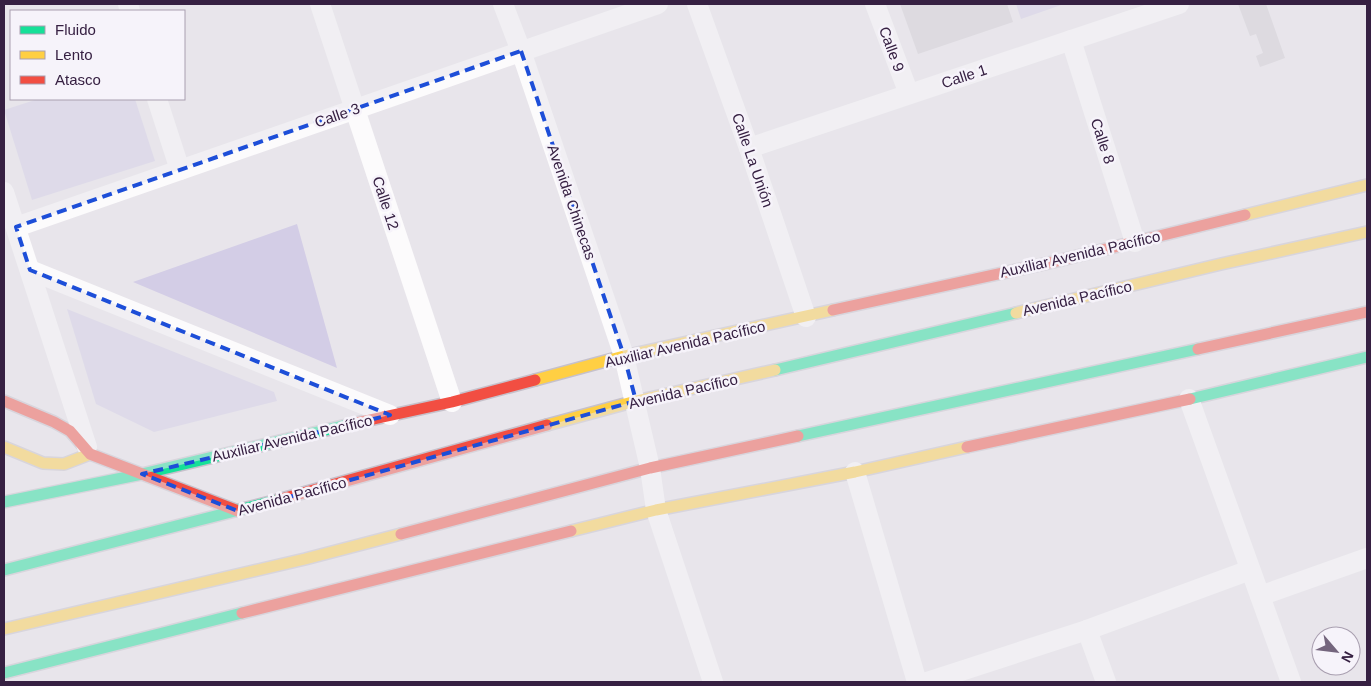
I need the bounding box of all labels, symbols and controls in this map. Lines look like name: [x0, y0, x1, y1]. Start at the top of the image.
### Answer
legend: [10, 10, 185, 100]
text: Fluido: [55, 21, 96, 38]
street label: Calle 9: [876, 24, 908, 74]
text: Lento: [55, 46, 93, 63]
street label: Calle 1: [939, 61, 989, 91]
text: Atasco: [55, 71, 101, 88]
street label: Calle 3: [312, 99, 362, 131]
street label: Calle La Unión: [729, 111, 777, 209]
street label: Calle 8: [1088, 116, 1118, 166]
street label: Avenida Chinecas: [544, 142, 600, 262]
street label: Calle 12: [369, 174, 403, 232]
street label: Auxiliar Avenida Pacífico: [998, 227, 1162, 281]
street label: Avenida Pacífico: [1021, 277, 1133, 319]
street label: Auxiliar Avenida Pacífico: [603, 317, 767, 371]
street label: Avenida Pacífico: [627, 370, 739, 412]
street label: Auxiliar Avenida Pacífico: [210, 411, 374, 465]
street label: Avenida Pacífico: [236, 473, 348, 519]
north arrow: [1311, 626, 1361, 676]
text: N: [1338, 649, 1357, 665]

